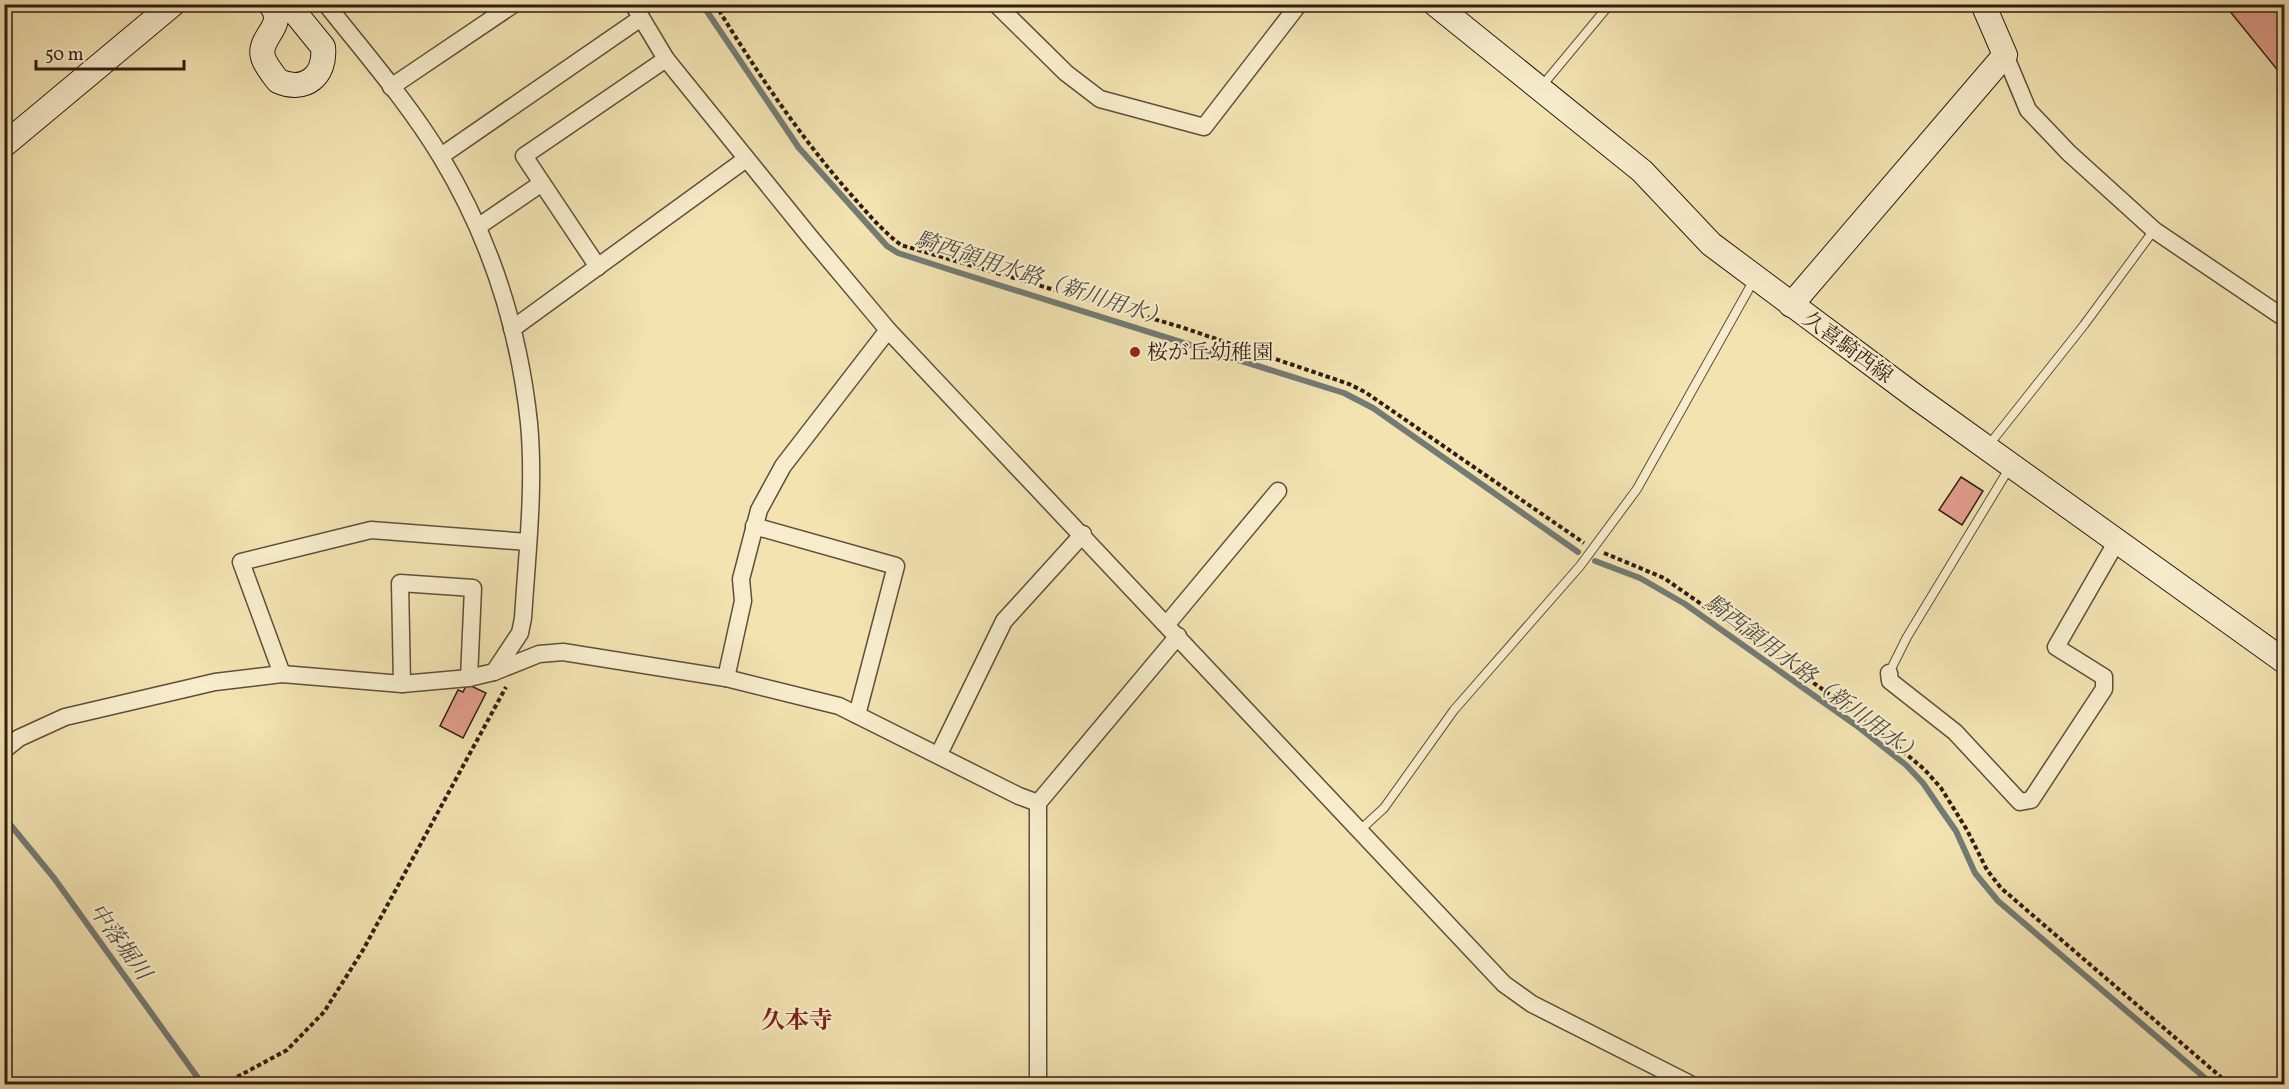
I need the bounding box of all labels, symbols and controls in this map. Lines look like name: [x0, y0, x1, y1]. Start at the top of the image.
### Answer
scale bar: [36, 33, 184, 71]
text: 50 m: [45, 43, 84, 68]
water label: 騎西領用水路（新川用水）: [911, 225, 1172, 336]
street label: 久喜騎西線: [1796, 306, 1898, 391]
place label: 桜が丘幼稚園: [1147, 339, 1273, 368]
marker: 桜が丘幼稚園: [1128, 345, 1142, 359]
water label: 騎西領用水路（新川用水）: [1698, 588, 1927, 772]
water label: 中落堀川: [81, 898, 159, 989]
district label: 久本寺: [761, 1005, 833, 1039]

